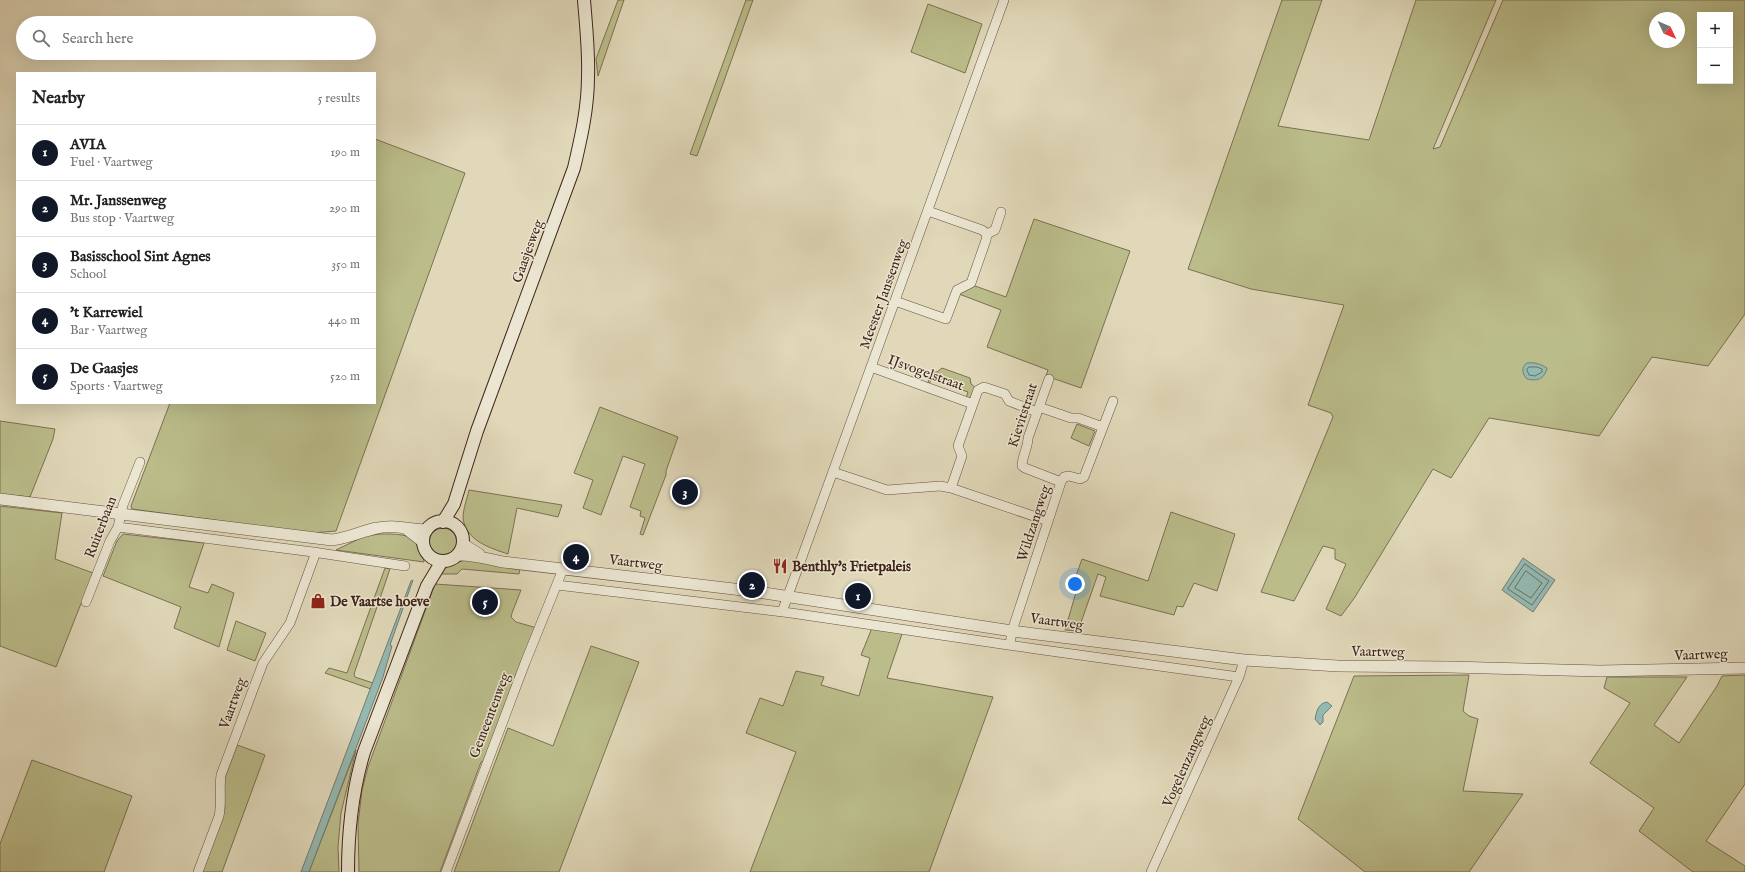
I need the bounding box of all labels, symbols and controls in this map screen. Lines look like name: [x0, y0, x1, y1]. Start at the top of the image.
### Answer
north arrow: [1649, 12, 1685, 48]
map controls: [1697, 12, 1733, 84]
button: +: [1697, 12, 1733, 48]
search box: [16, 16, 376, 60]
icon: search: [30, 27, 52, 49]
text: Search here: [62, 29, 133, 48]
button: −: [1697, 48, 1733, 84]
text: Nearby: [32, 88, 85, 109]
text: 5 results: [318, 90, 360, 107]
text: AVIA: [70, 135, 106, 154]
text: 1: [43, 144, 47, 161]
text: 190 m: [330, 144, 360, 161]
text: Fuel · Vaartweg: [70, 154, 153, 171]
text: Mr. Janssenweg: [70, 191, 166, 210]
text: 2: [42, 200, 48, 217]
text: 290 m: [329, 200, 360, 217]
text: Bus stop · Vaartweg: [70, 210, 174, 227]
street label: Gaasjesweg: [508, 217, 548, 285]
street label: Meester Janssenweg: [856, 236, 912, 352]
text: Basisschool Sint Agnes: [70, 247, 211, 266]
text: 3: [43, 256, 47, 273]
text: 350 m: [331, 256, 360, 273]
text: School: [70, 266, 107, 283]
text: 't Karrewiel: [70, 303, 143, 322]
text: 4: [42, 312, 48, 329]
text: 440 m: [328, 312, 360, 329]
text: Bar · Vaartweg: [70, 322, 147, 339]
street label: IJsvogelstraat: [885, 351, 966, 395]
text: De Gaasjes: [70, 359, 138, 378]
text: 5: [43, 368, 47, 385]
text: 520 m: [330, 368, 360, 385]
text: Sports · Vaartweg: [70, 378, 163, 395]
street label: Kievitstraat: [1004, 381, 1042, 450]
pin: 3: [672, 477, 698, 507]
street label: Wildzangweg: [1013, 482, 1055, 564]
street label: Ruiterbaan: [81, 493, 121, 561]
pin: 4: [563, 542, 589, 572]
street label: Vaartweg: [607, 551, 664, 575]
restaurant icon: Benthly's Frietpaleis: [771, 557, 789, 575]
place label: Benthly's Frietpaleis: [792, 558, 911, 576]
pin: 2: [739, 570, 765, 600]
your location: [1065, 574, 1085, 594]
pin: 1: [845, 581, 871, 611]
pin: 5: [472, 587, 498, 617]
shop icon: De Vaartse hoeve: [309, 592, 327, 610]
place label: De Vaartse hoeve: [330, 593, 430, 611]
street label: Vaartweg: [1028, 609, 1085, 635]
street label: Vaartweg: [1350, 643, 1405, 661]
street label: Vaartweg: [1673, 645, 1728, 665]
street label: Gemeentenweg: [465, 670, 515, 761]
street label: Vaartweg: [215, 675, 251, 732]
street label: Vogelenzangweg: [1158, 712, 1215, 811]

